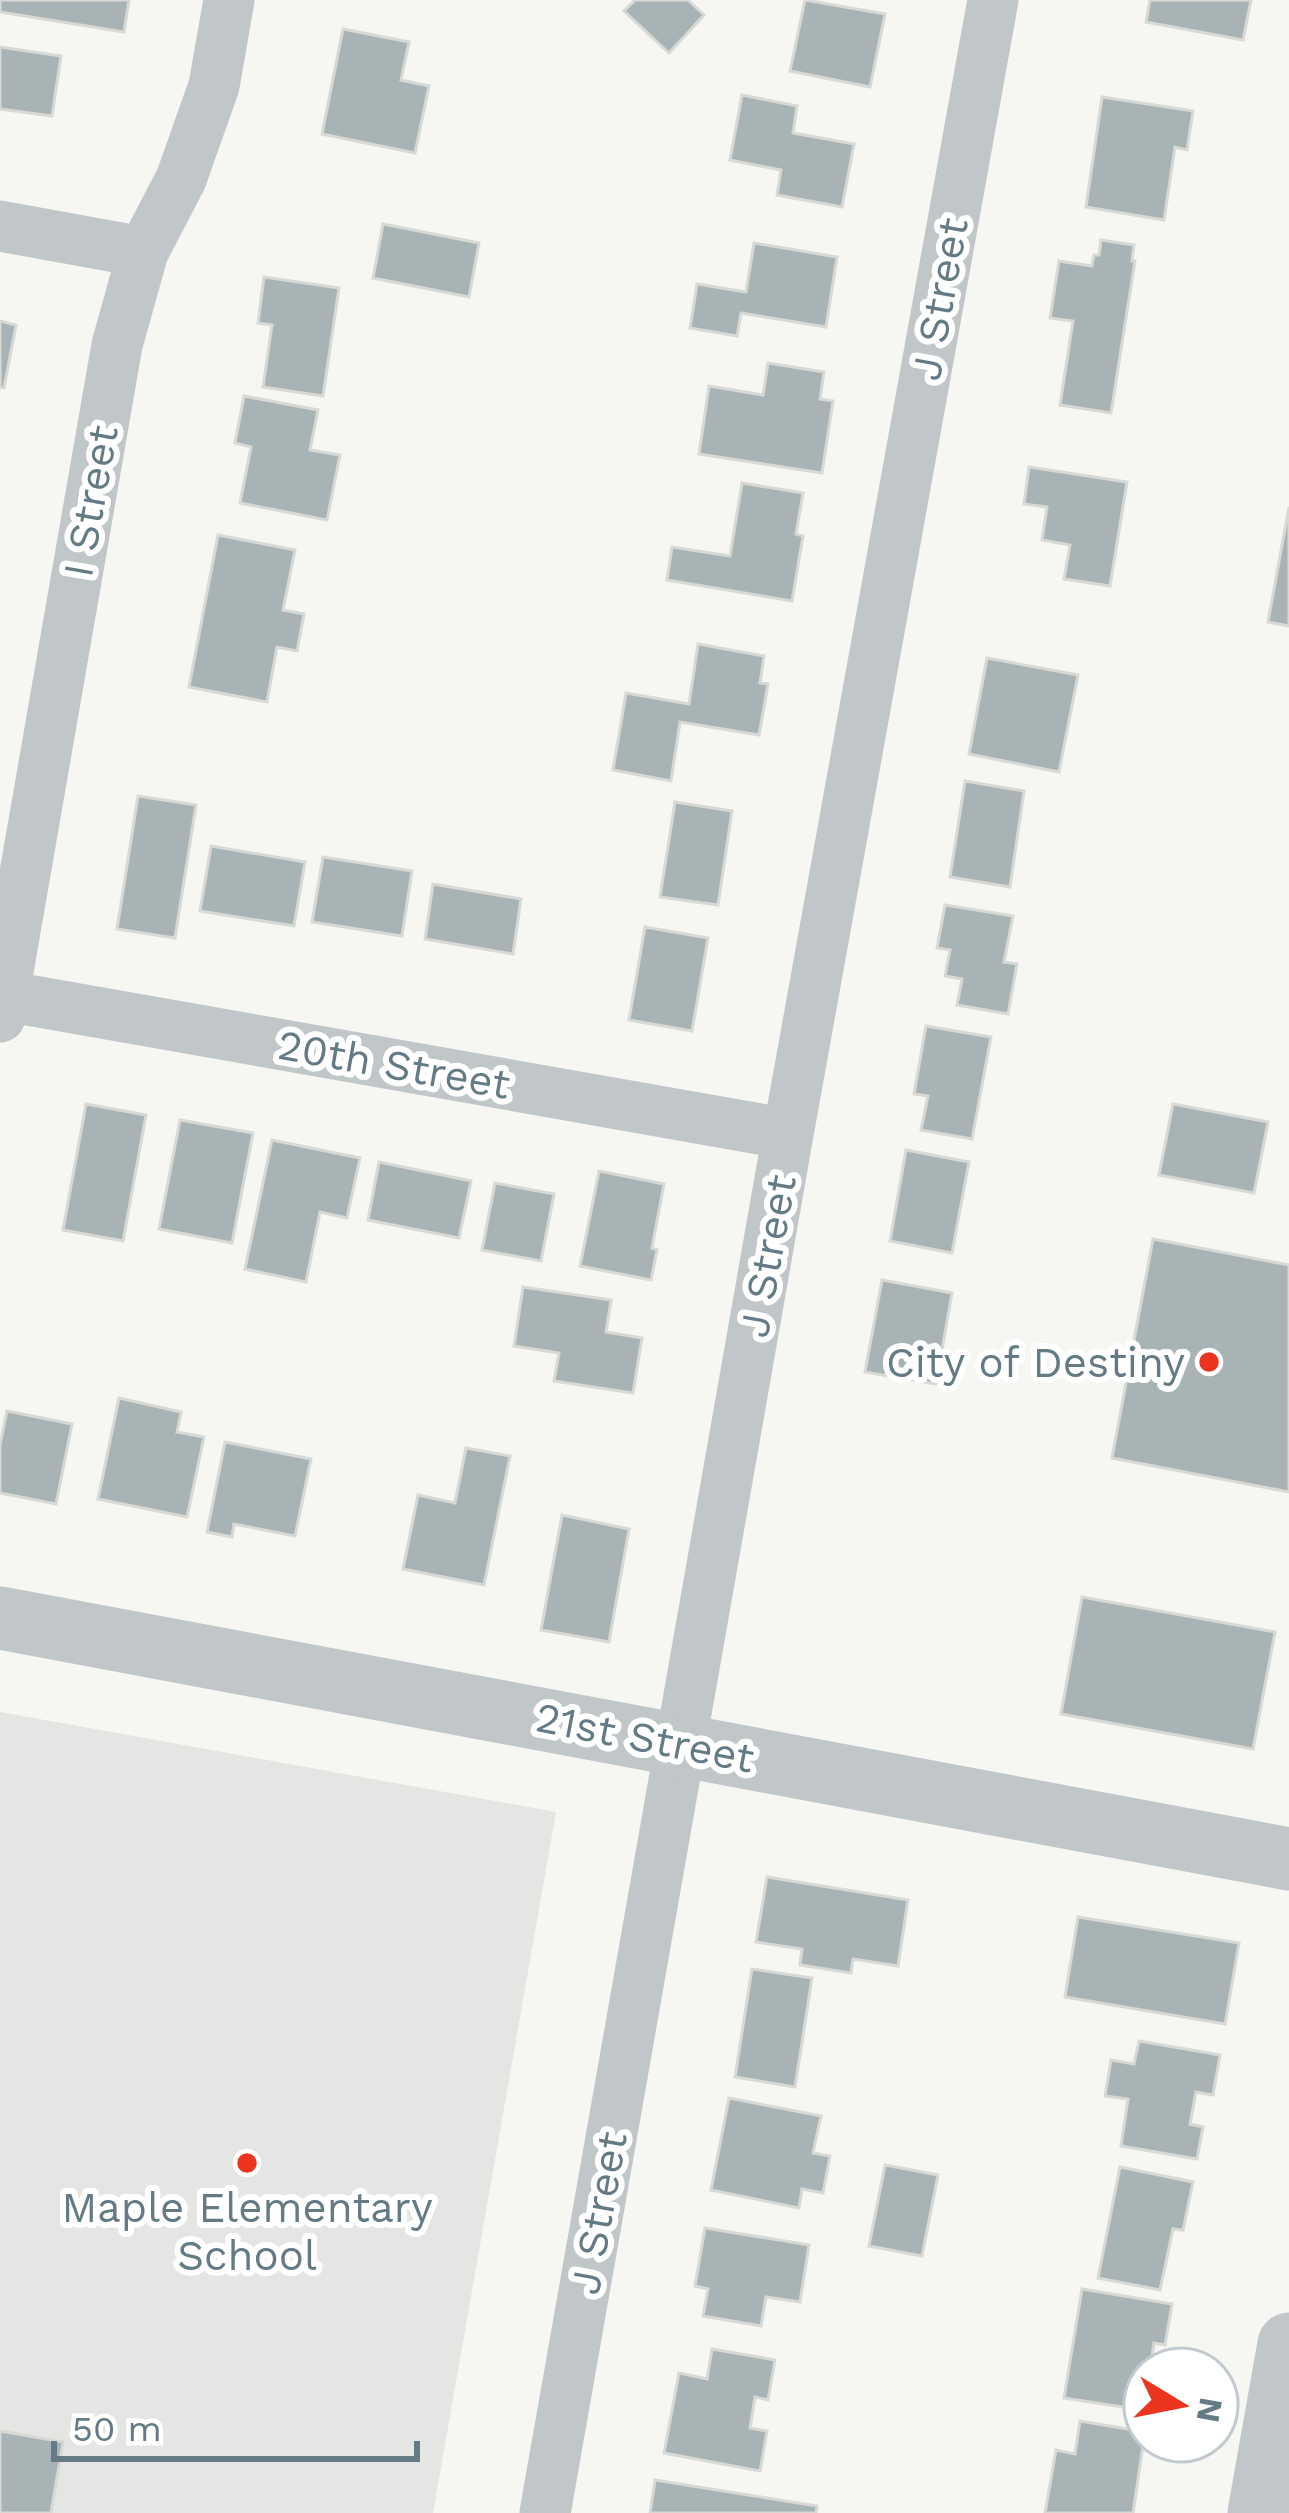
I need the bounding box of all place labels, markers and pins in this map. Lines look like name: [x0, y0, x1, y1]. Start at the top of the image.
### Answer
place label: City of Destiny: [886, 1338, 1185, 1387]
marker: City of Destiny: [1196, 1349, 1222, 1375]
marker: Maple Elementary School: [234, 2150, 260, 2176]
place label: Maple Elementary School: [61, 2183, 433, 2280]

